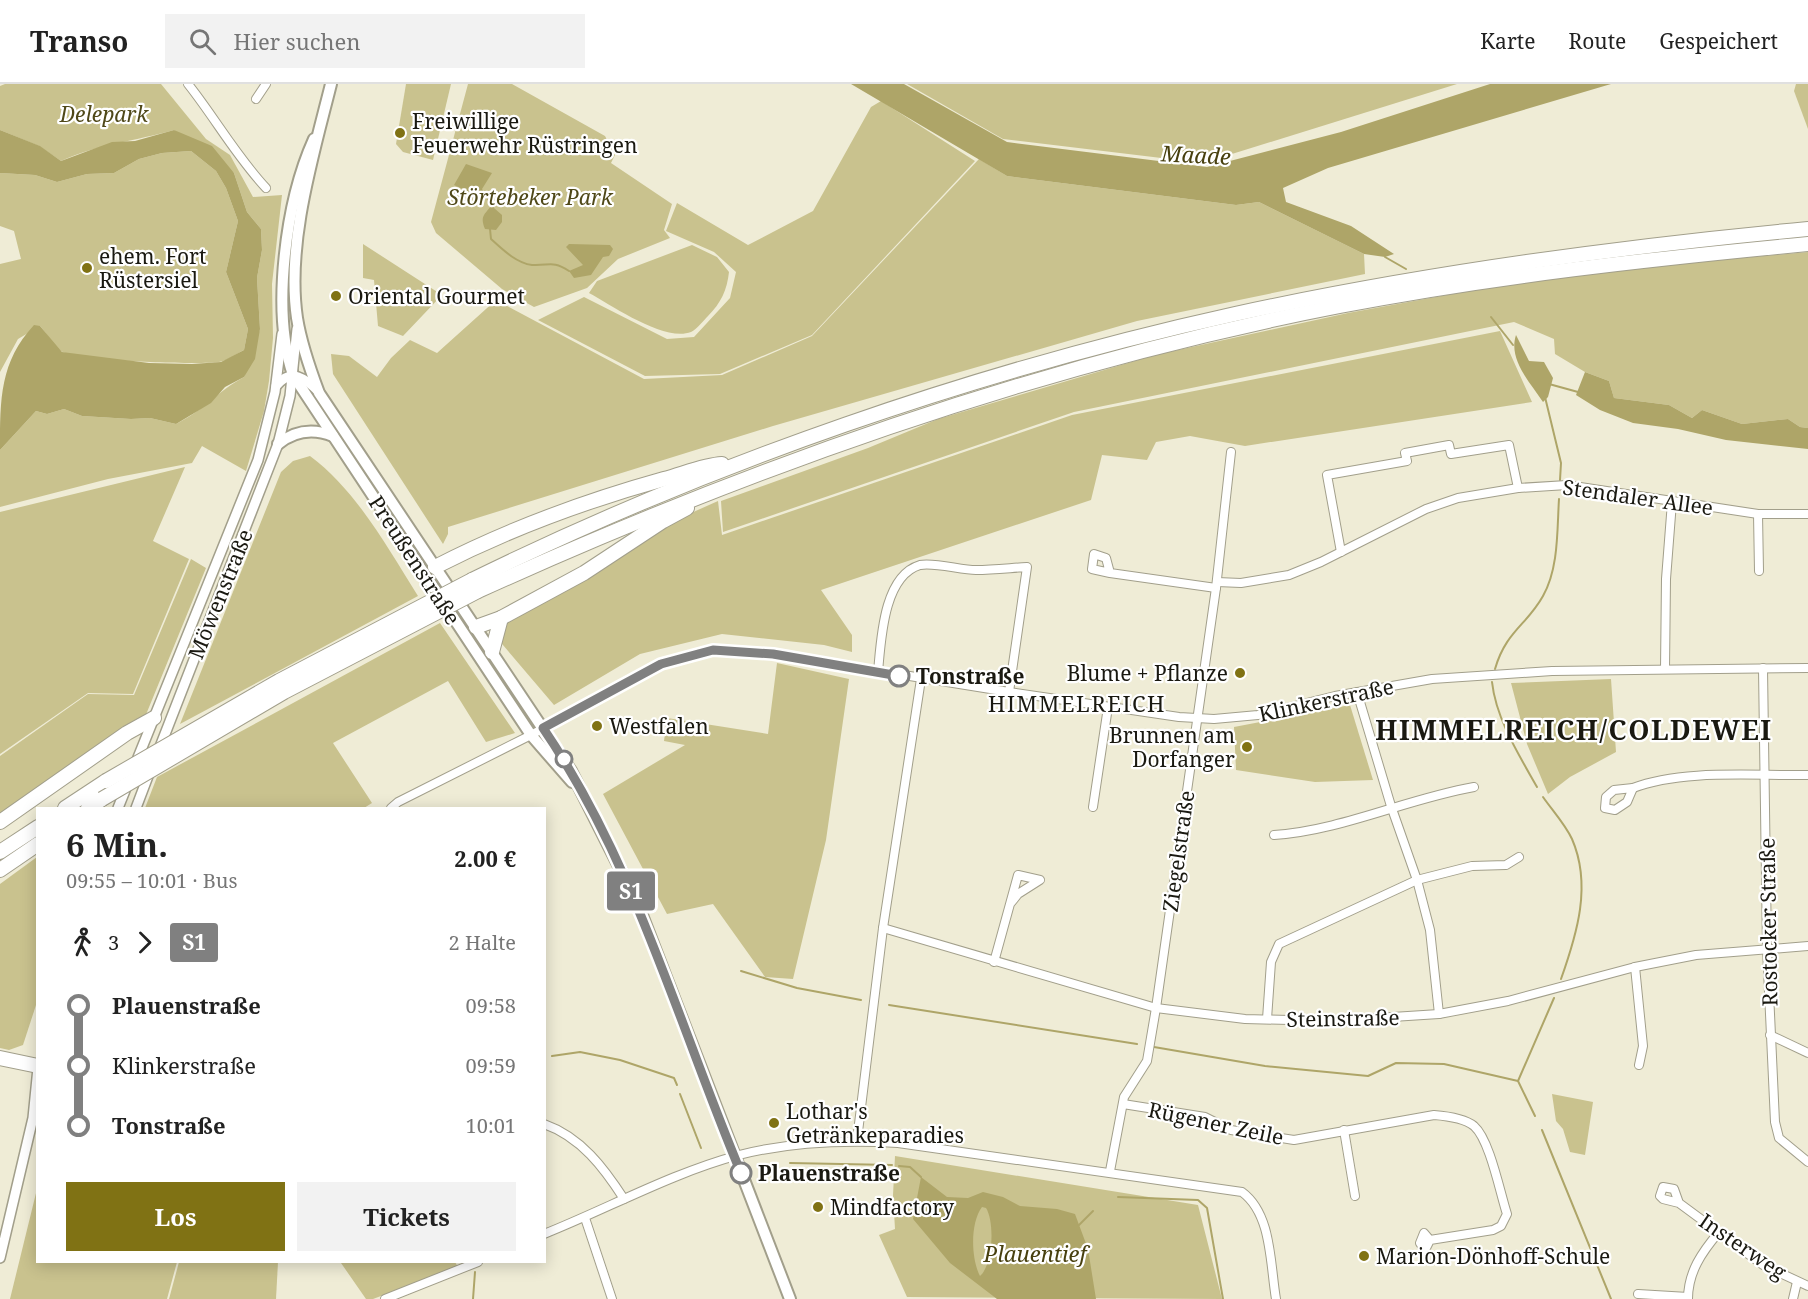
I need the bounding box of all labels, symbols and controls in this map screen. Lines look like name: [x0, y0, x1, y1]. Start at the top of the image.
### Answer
search box: [165, 14, 585, 68]
text: Transo: [30, 22, 129, 60]
icon: search: [186, 25, 219, 58]
text: Hier suchen: [234, 26, 361, 56]
text: Karte: [1480, 27, 1535, 55]
text: Route: [1568, 27, 1626, 55]
text: Gespeichert: [1659, 27, 1778, 55]
park label: Delepark: [59, 100, 149, 128]
place label: Freiwillige Feuerwehr Rüstringen: [412, 107, 637, 159]
marker: Freiwillige Feuerwehr Rüstringen: [393, 126, 407, 140]
water label: Maade: [1159, 137, 1232, 171]
park label: Störtebeker Park: [447, 183, 614, 211]
place label: ehem. Fort Rüstersiel: [99, 242, 206, 294]
marker: ehem. Fort Rüstersiel: [80, 261, 94, 275]
place label: Oriental Gourmet: [348, 282, 525, 310]
marker: Oriental Gourmet: [329, 289, 343, 303]
street label: Stendaler Allee: [1561, 473, 1715, 521]
street label: Preußenstraße: [363, 490, 467, 630]
street label: Möwenstraße: [181, 525, 259, 663]
place label: Blume + Pflanze: [1067, 659, 1228, 687]
place label: Tonstraße: [916, 662, 1024, 690]
marker: Tonstraße: [888, 665, 910, 687]
marker: Blume + Pflanze: [1233, 666, 1247, 680]
street label: Klinkerstraße: [1256, 672, 1396, 728]
district label: HIMMELREICH: [988, 688, 1166, 718]
district label: HIMMELREICH/COLDEWEI: [1375, 711, 1773, 748]
place label: Westfalen: [609, 712, 709, 740]
marker: Westfalen: [590, 719, 604, 733]
place label: Brunnen am Dorfanger: [1109, 721, 1235, 773]
marker: Brunnen am Dorfanger: [1240, 740, 1254, 754]
unlabelled marker: [555, 750, 573, 768]
street label: Ziegelstraße: [1156, 788, 1200, 914]
text: 6 Min.: [66, 822, 168, 867]
street label: Rostocker Straße: [1753, 837, 1783, 1007]
text: 2.00 €: [454, 843, 516, 873]
text: 09:55 – 10:01 · Bus: [66, 867, 237, 894]
line badge: S1: [604, 872, 658, 910]
text: S1: [619, 877, 643, 905]
icon: walk: [66, 926, 99, 959]
icon: forward: [128, 926, 161, 959]
text: S1: [182, 928, 206, 956]
text: 3: [108, 929, 119, 956]
text: 2 Halte: [449, 929, 516, 956]
text: Plauenstraße: [112, 990, 261, 1020]
text: 09:58: [466, 992, 516, 1019]
street label: Steinstraße: [1286, 1003, 1400, 1033]
text: Klinkerstraße: [112, 1050, 256, 1080]
text: 09:59: [466, 1052, 516, 1079]
street label: Rügener Zeile: [1146, 1095, 1286, 1151]
place label: Lothar's Getränkeparadies: [786, 1097, 964, 1149]
text: Tonstraße: [112, 1110, 226, 1140]
text: 10:01: [466, 1112, 516, 1139]
marker: Lothar's Getränkeparadies: [767, 1116, 781, 1130]
place label: Plauenstraße: [758, 1159, 900, 1187]
marker: Plauenstraße: [730, 1162, 752, 1184]
button: Los: [66, 1182, 285, 1251]
button: Tickets: [297, 1182, 516, 1251]
place label: Mindfactory: [830, 1193, 954, 1221]
marker: Mindfactory: [811, 1200, 825, 1214]
street label: Insterweg: [1694, 1206, 1793, 1286]
water label: Plauentief: [983, 1238, 1090, 1268]
place label: Marion-Dönhoff-Schule: [1376, 1242, 1610, 1270]
marker: Marion-Dönhoff-Schule: [1357, 1249, 1371, 1263]

